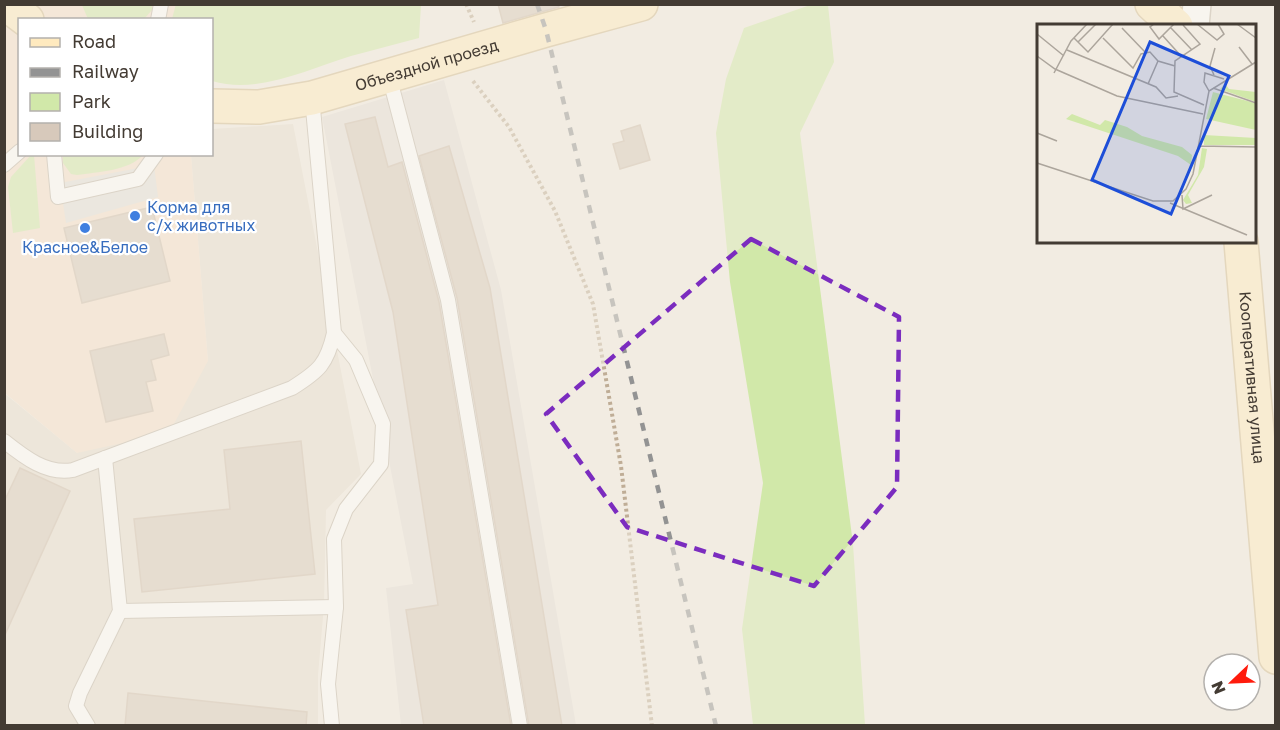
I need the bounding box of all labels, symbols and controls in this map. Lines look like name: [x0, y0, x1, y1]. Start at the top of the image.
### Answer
legend: [18, 18, 213, 156]
inset map: [1037, 24, 1256, 243]
text: Road: [72, 30, 116, 52]
street label: Объездной проезд: [353, 34, 501, 95]
text: Railway: [72, 60, 139, 82]
text: Park: [72, 90, 111, 112]
text: Building: [72, 120, 143, 142]
place label: Корма для с/х животных: [147, 197, 256, 235]
marker: Корма для с/х животных: [128, 209, 142, 223]
marker: Красное&Белое: [78, 221, 92, 235]
place label: Красное&Белое: [22, 237, 148, 257]
street label: Кооперативная улица: [1235, 290, 1270, 465]
north arrow: [1202, 652, 1262, 712]
text: N: [1207, 678, 1230, 697]

